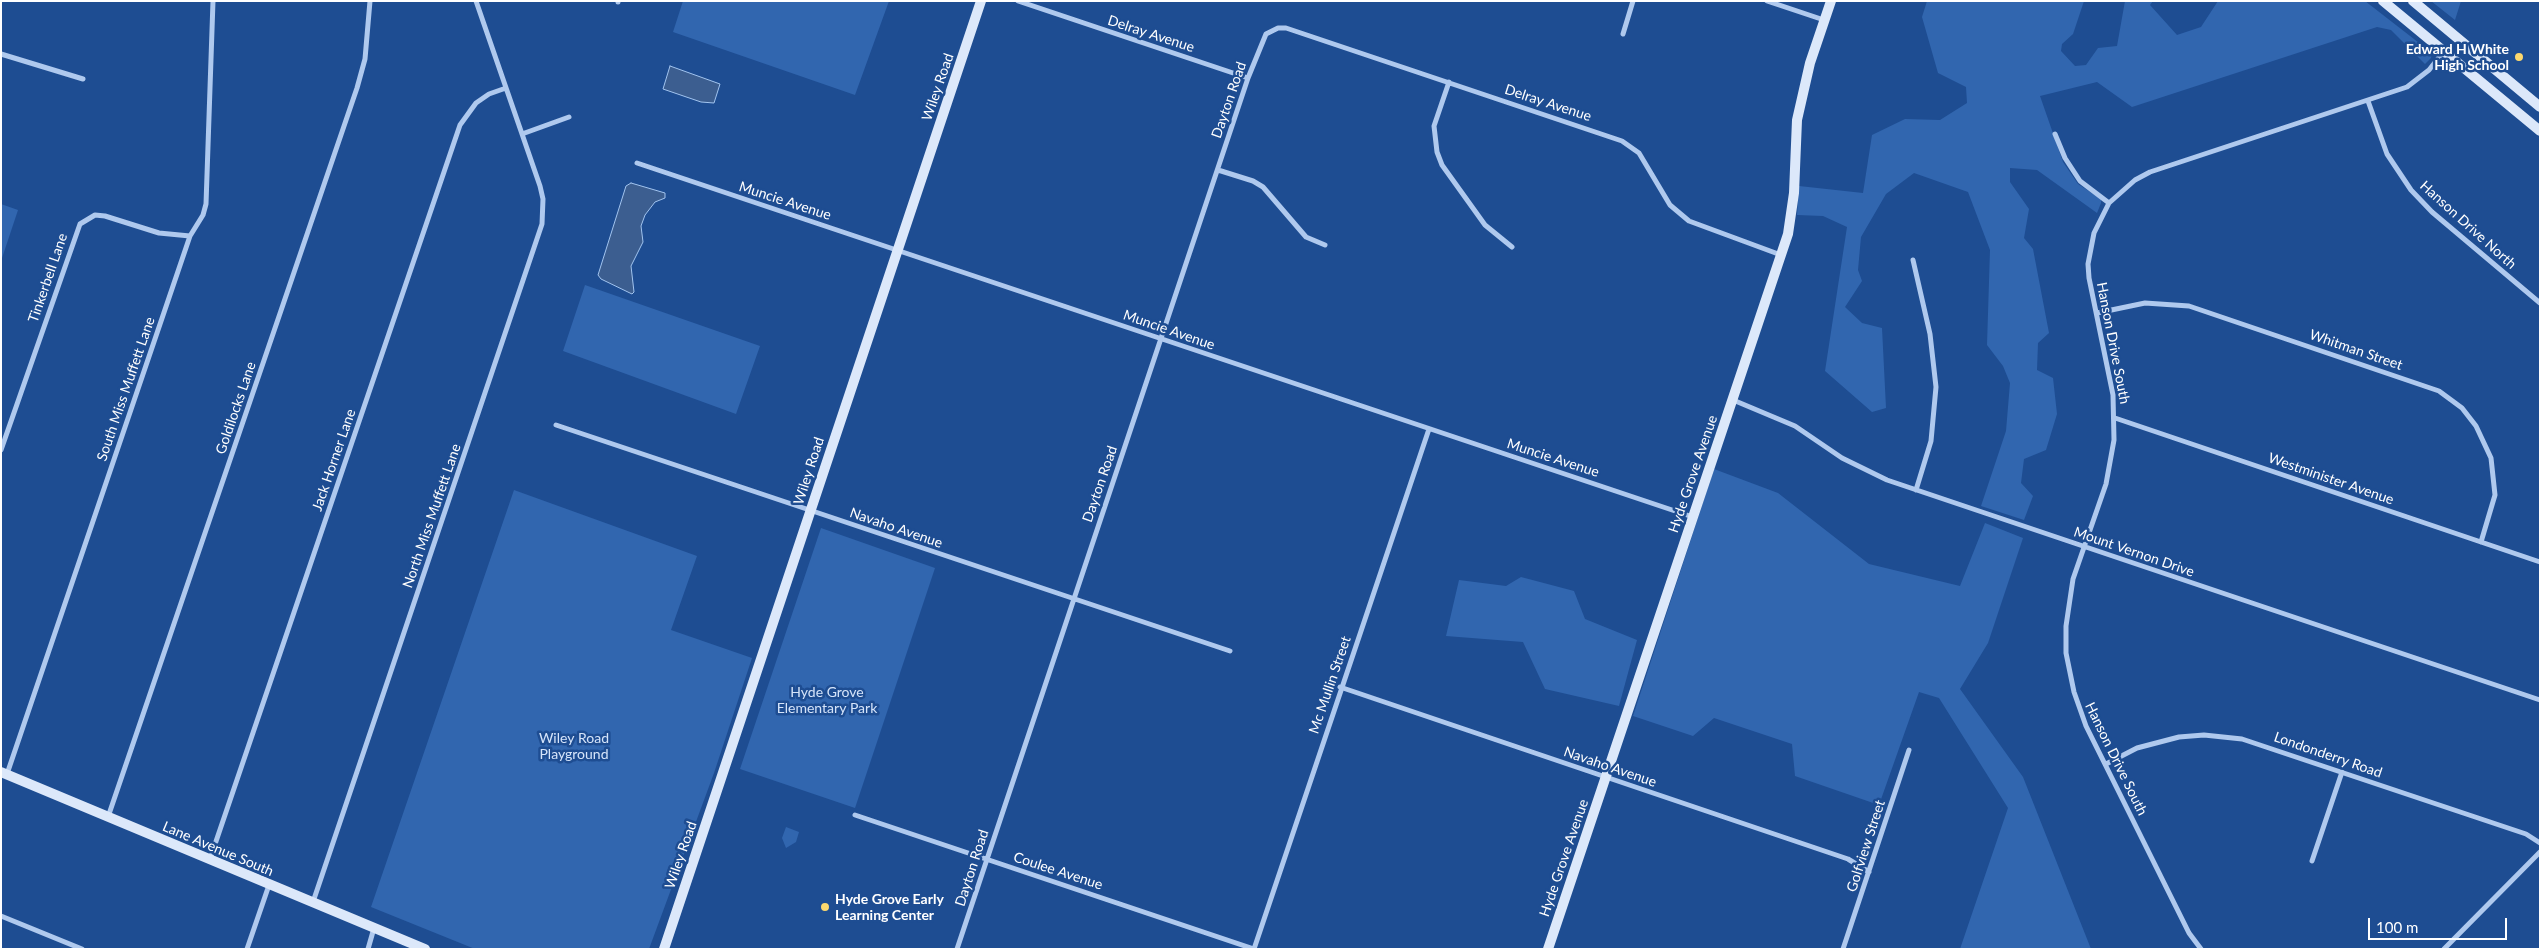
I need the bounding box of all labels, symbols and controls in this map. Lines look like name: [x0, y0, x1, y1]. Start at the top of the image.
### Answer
street label: Delray Avenue: [1106, 12, 1196, 56]
place label: Edward H White High School: [2406, 41, 2509, 74]
street label: Wiley Road: [919, 51, 957, 123]
marker: Edward H White High School: [2513, 51, 2525, 63]
street label: Dayton Road: [1208, 60, 1250, 140]
street label: Delray Avenue: [1503, 81, 1593, 125]
street label: Hanson Drive North: [2416, 177, 2520, 273]
street label: Muncie Avenue: [737, 178, 833, 224]
street label: Tinkerbell Lane: [25, 231, 71, 325]
street label: Hanson Drive South: [2093, 281, 2133, 405]
street label: Muncie Avenue: [1121, 306, 1217, 354]
street label: South Miss Muffett Lane: [93, 315, 159, 463]
street label: Whitman Street: [2307, 326, 2405, 374]
street label: Goldilocks Lane: [212, 360, 260, 456]
street label: Jack Horner Lane: [309, 407, 359, 513]
street label: Hyde Grove Avenue: [1665, 413, 1721, 535]
street label: Wiley Road: [790, 435, 828, 507]
street label: Muncie Avenue: [1505, 435, 1601, 481]
street label: North Miss Muffett Lane: [399, 442, 465, 590]
street label: Dayton Road: [1079, 444, 1121, 524]
street label: Westminister Avenue: [2266, 450, 2396, 508]
street label: Navaho Avenue: [847, 504, 945, 552]
street label: Mount Vernon Drive: [2072, 524, 2196, 580]
street label: Mc Mullin Street: [1305, 634, 1355, 736]
park label: Hyde Grove Elementary Park: [777, 684, 877, 716]
street label: Hanson Drive South: [2081, 700, 2151, 818]
street label: Londonderry Road: [2272, 729, 2384, 781]
park label: Wiley Road Playground: [539, 730, 609, 762]
street label: Navaho Avenue: [1561, 743, 1659, 791]
street label: Hyde Grove Avenue: [1536, 797, 1592, 919]
street label: Golfview Street: [1843, 798, 1889, 894]
street label: Lane Avenue South: [160, 818, 276, 880]
street label: Wiley Road: [662, 819, 700, 891]
street label: Dayton Road: [952, 827, 992, 909]
street label: Coulee Avenue: [1011, 849, 1105, 893]
place label: Hyde Grove Early Learning Center: [835, 891, 944, 924]
marker: Hyde Grove Early Learning Center: [819, 901, 831, 913]
scale bar: [2371, 908, 2510, 940]
text: 100 m: [2376, 918, 2418, 936]

